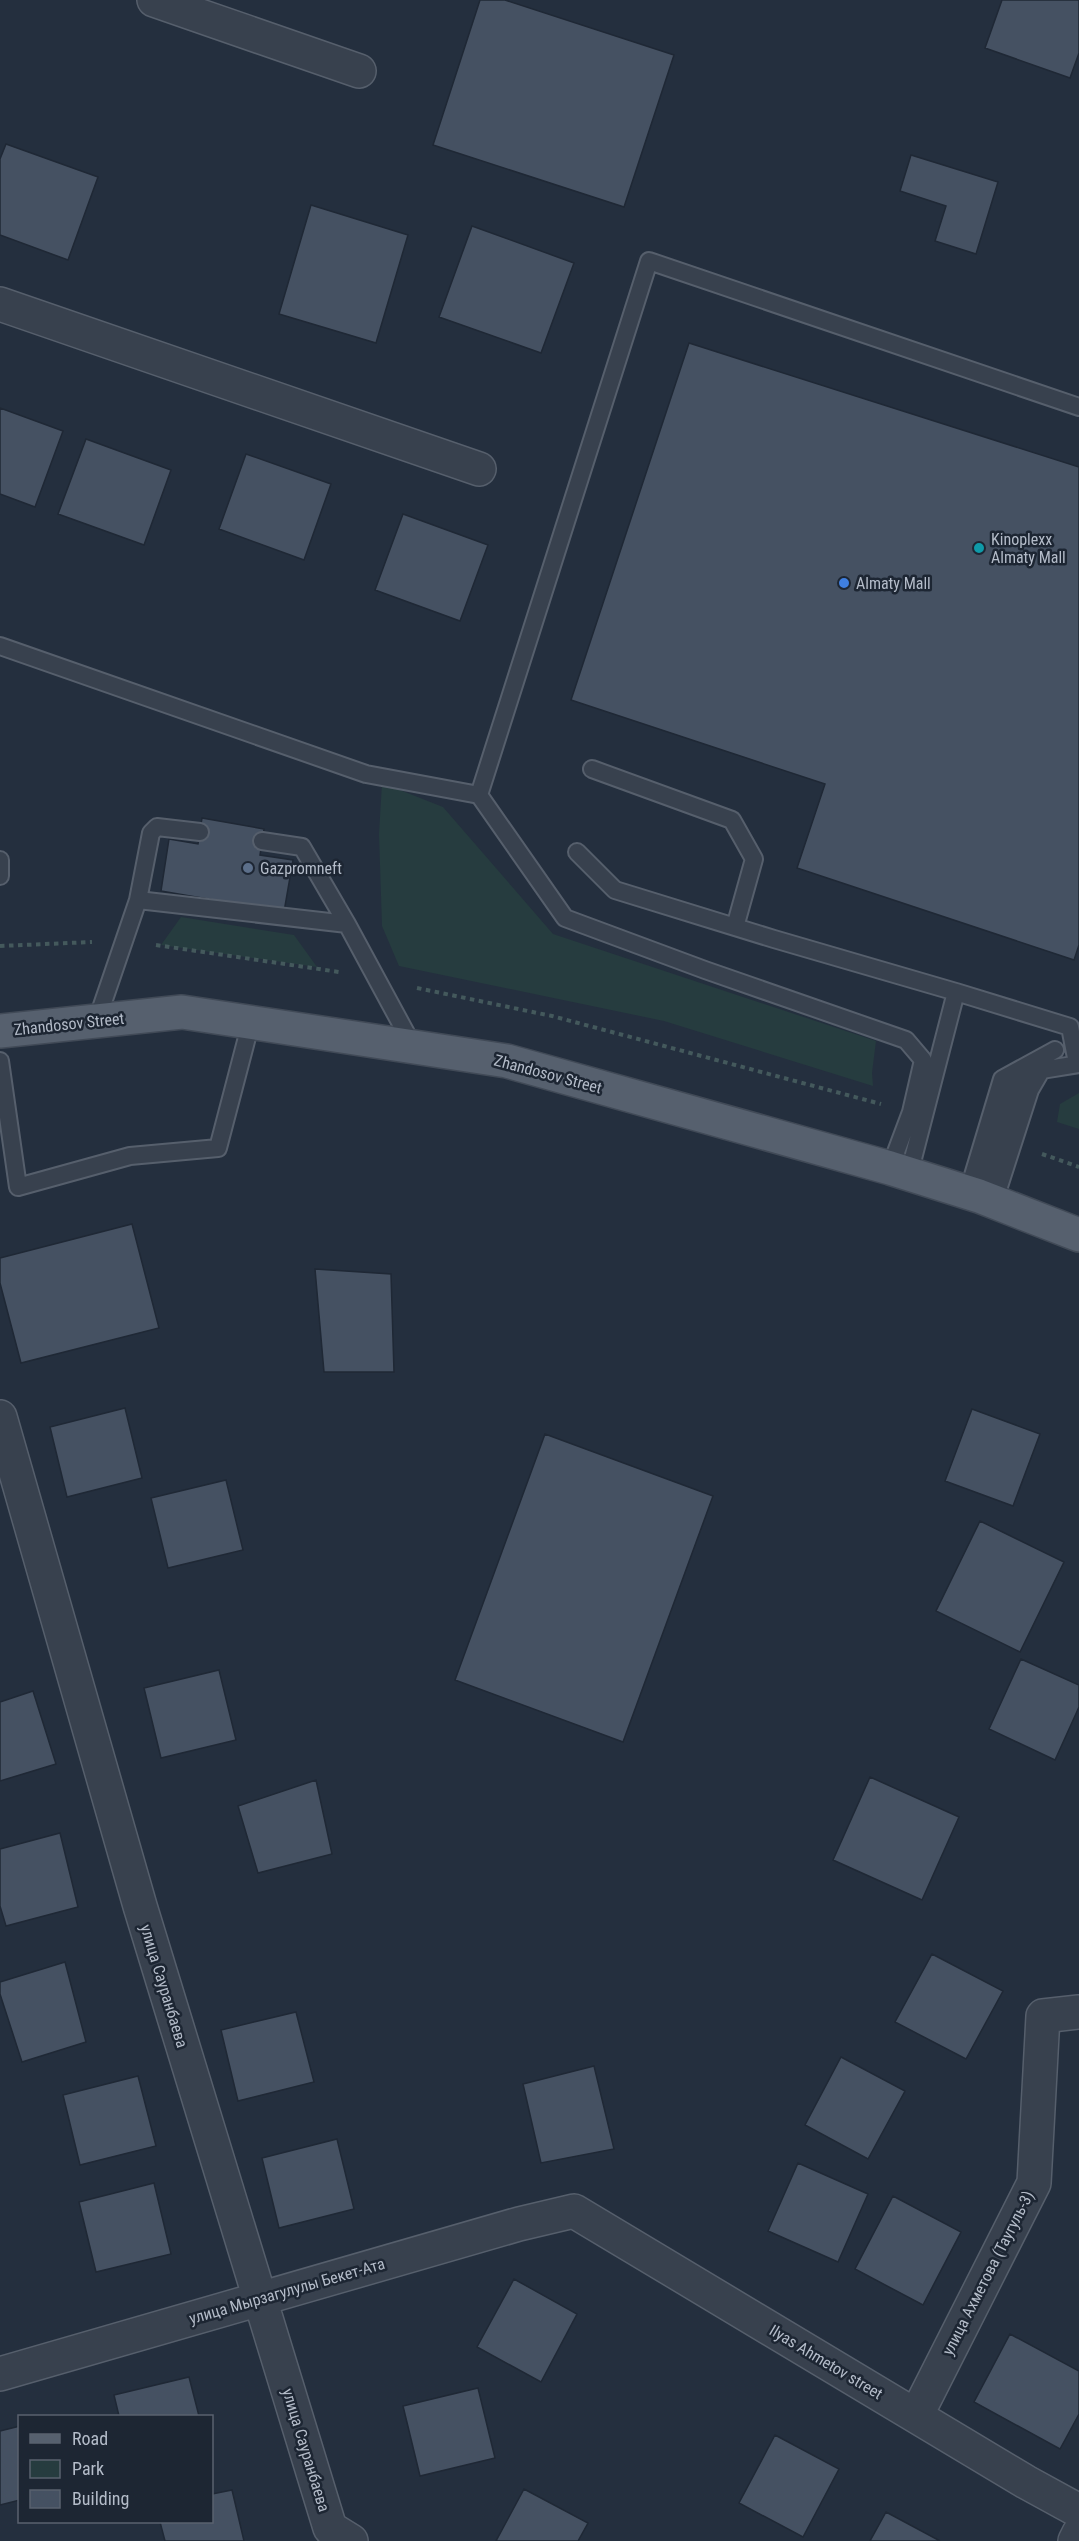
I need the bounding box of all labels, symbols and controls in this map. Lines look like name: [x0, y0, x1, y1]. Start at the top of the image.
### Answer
place label: Kinoplexx Almaty Mall: [991, 530, 1066, 567]
marker: Kinoplexx Almaty Mall: [972, 541, 986, 555]
place label: Almaty Mall: [856, 574, 931, 593]
marker: Almaty Mall: [837, 576, 851, 590]
place label: Gazpromneft: [260, 859, 342, 878]
marker: Gazpromneft: [241, 861, 255, 875]
street label: Zhandosov Street: [13, 1009, 125, 1039]
street label: Zhandosov Street: [492, 1050, 604, 1098]
street label: улица Сауранбаева: [136, 1922, 192, 2050]
street label: улица Ахметова (Таугуль-3): [938, 2188, 1038, 2358]
street label: улица Мырзагулулы Бекет-Ата: [187, 2254, 387, 2328]
street label: Ilyas Ahmetov street: [766, 2321, 886, 2403]
street label: улица Сауранбаева: [278, 2386, 334, 2514]
legend: [18, 2415, 213, 2523]
text: Road: [72, 2428, 108, 2449]
text: Park: [72, 2458, 104, 2479]
text: Building: [72, 2488, 129, 2509]

